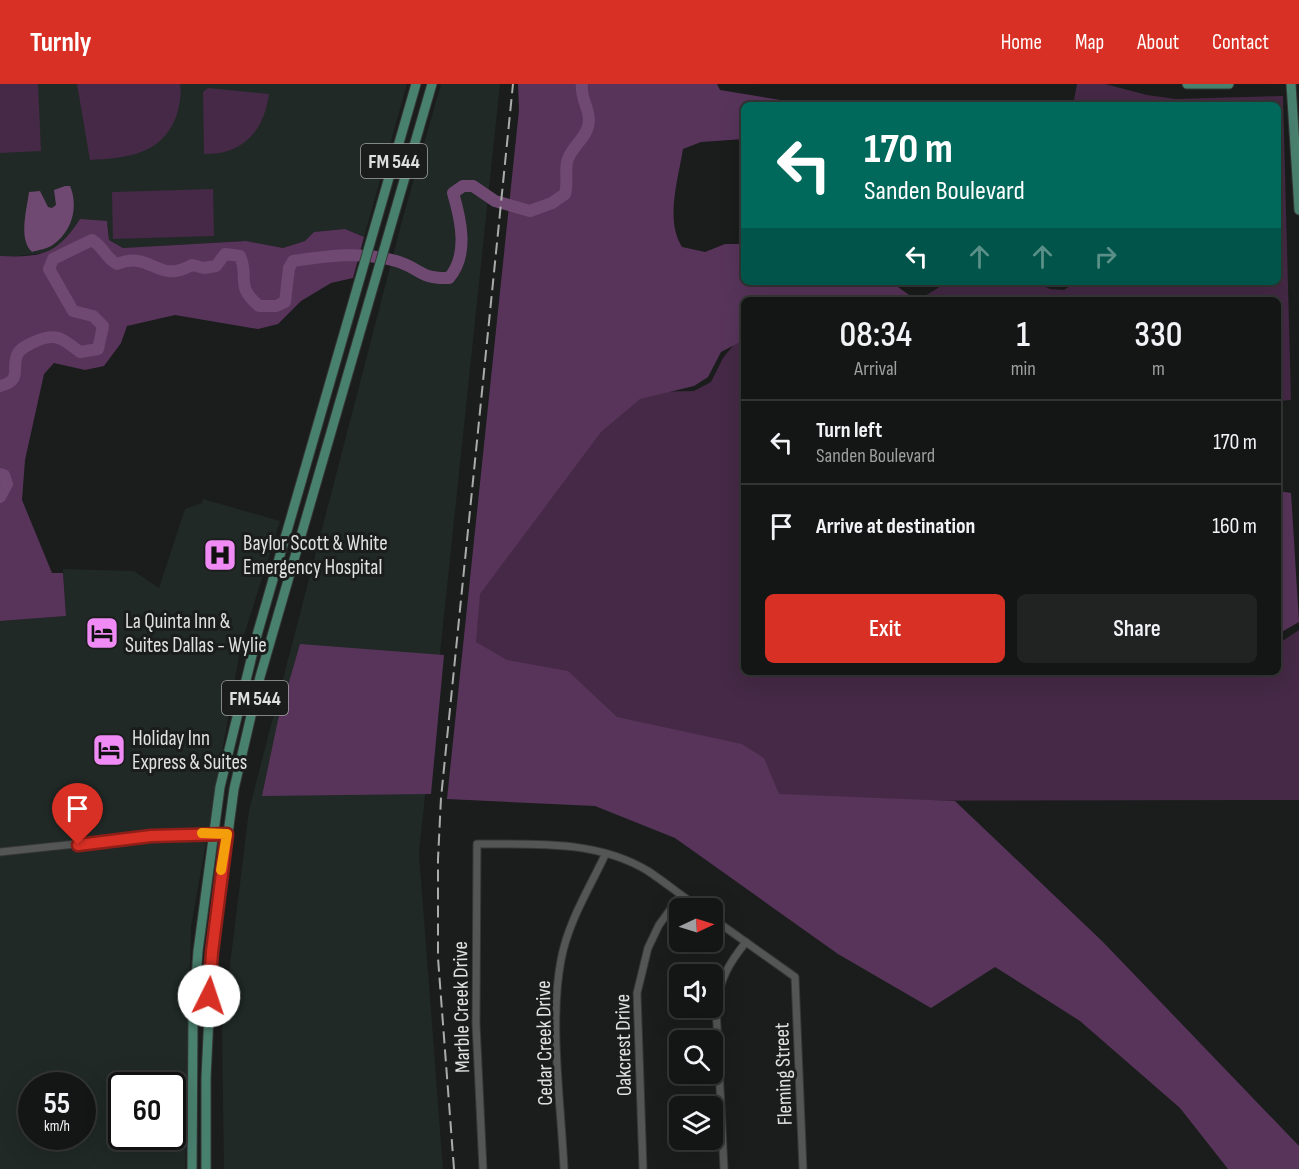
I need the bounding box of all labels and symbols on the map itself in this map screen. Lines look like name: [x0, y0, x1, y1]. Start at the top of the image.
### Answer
road number: FM 544: [361, 144, 427, 178]
place label: Baylor Scott & White Emergency Hospital: [243, 531, 388, 580]
hospital icon: Baylor Scott & White Emergency Hospital: [202, 537, 238, 573]
place label: La Quinta Inn & Suites Dallas - Wylie: [125, 609, 267, 658]
hotel icon: La Quinta Inn & Suites Dallas - Wylie: [84, 615, 120, 651]
road number: FM 544: [222, 681, 288, 715]
place label: Holiday Inn Express & Suites: [132, 726, 247, 775]
hotel icon: Holiday Inn Express & Suites: [91, 732, 127, 768]
pin: [52, 783, 103, 845]
north arrow: [669, 898, 723, 952]
street label: Marble Creek Drive: [448, 941, 475, 1073]
position arrow: [177, 964, 241, 1028]
street label: Cedar Creek Drive: [531, 980, 558, 1106]
street label: Oakcrest Drive: [610, 994, 637, 1096]
street label: Fleming Street: [769, 1022, 798, 1126]
speed limit sign: 60: [108, 1072, 186, 1150]

